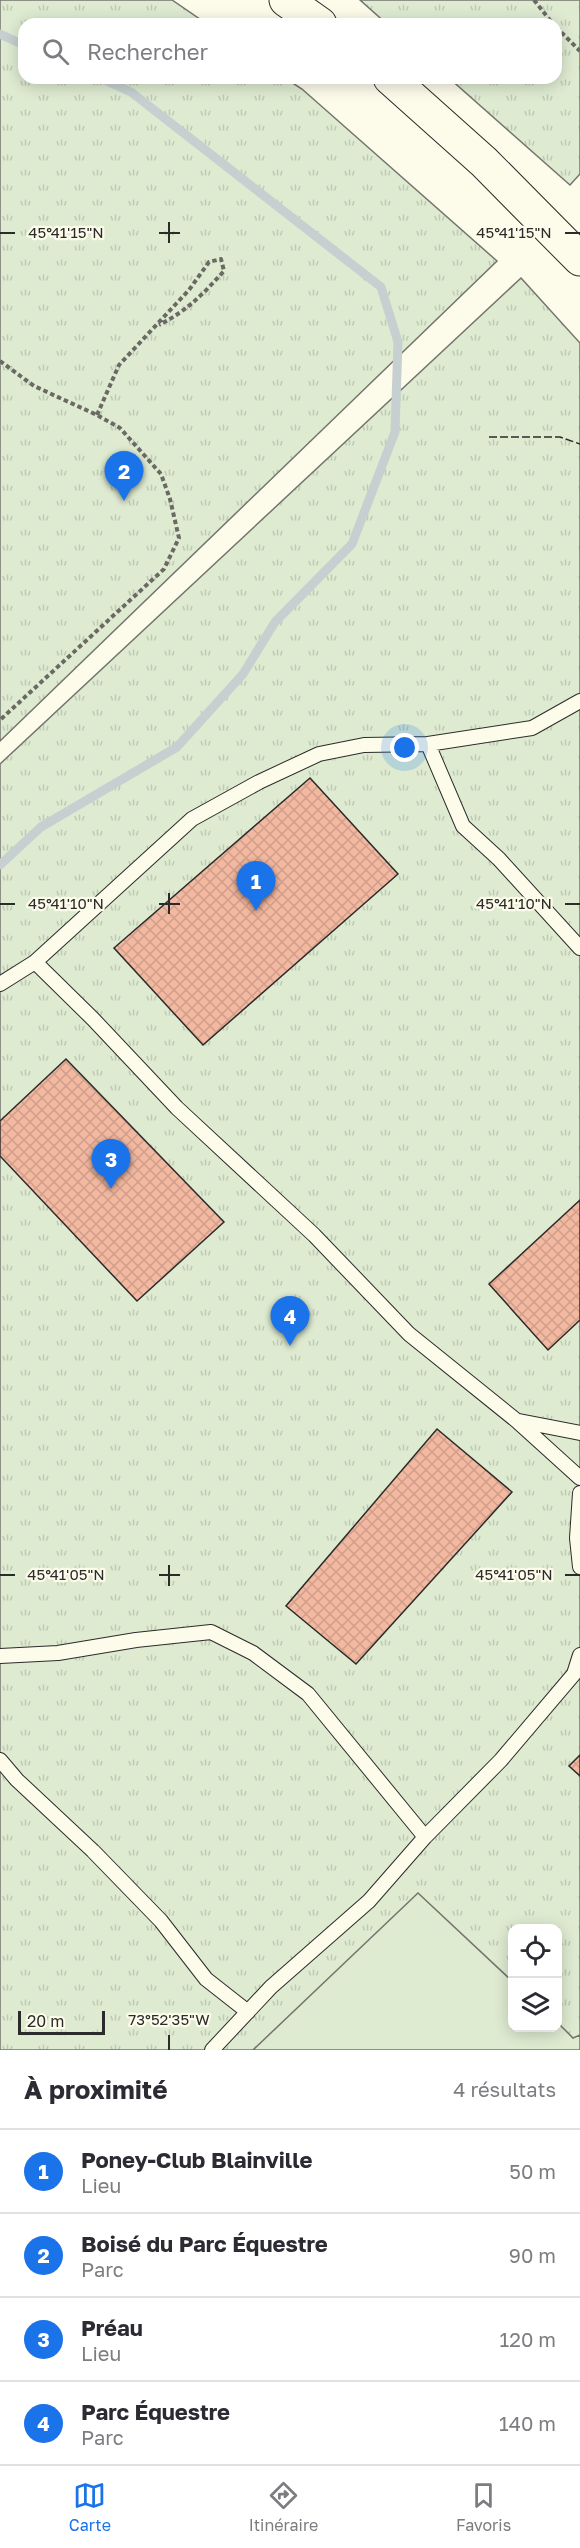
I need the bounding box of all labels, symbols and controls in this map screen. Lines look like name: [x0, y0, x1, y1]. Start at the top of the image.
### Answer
search box: [18, 18, 562, 84]
icon: search: [39, 35, 72, 68]
text: Rechercher: [87, 38, 208, 65]
text: 45°41'15"N: [28, 223, 104, 241]
text: 45°41'15"N: [476, 223, 552, 241]
pin: 2: [104, 452, 144, 501]
your location: [390, 733, 419, 762]
pin: 1: [236, 862, 276, 911]
text: 45°41'10"N: [28, 894, 104, 912]
text: 45°41'10"N: [476, 894, 552, 912]
pin: 3: [92, 1140, 130, 1189]
pin: 4: [270, 1296, 310, 1346]
text: 45°41'05"N: [27, 1565, 105, 1583]
text: 45°41'05"N: [475, 1565, 553, 1583]
map controls: [508, 1924, 562, 2032]
button: locate: [508, 1924, 562, 1978]
button: layers: [508, 1978, 562, 2032]
scale bar: [18, 2008, 105, 2036]
text: 73°52'35"W: [128, 2010, 210, 2028]
text: 20 m: [27, 2011, 64, 2031]
text: À proximité: [24, 2074, 168, 2105]
text: 4 résultats: [453, 2077, 556, 2101]
text: Poney-Club Blainville: [81, 2146, 312, 2173]
text: 1: [38, 2159, 49, 2183]
text: 50 m: [509, 2159, 556, 2183]
text: Lieu: [81, 2173, 121, 2197]
text: Boisé du Parc Équestre: [81, 2230, 328, 2257]
text: 2: [37, 2243, 50, 2267]
text: 90 m: [509, 2243, 556, 2267]
text: Parc: [81, 2257, 124, 2281]
text: Préau: [81, 2314, 143, 2341]
text: 3: [37, 2327, 50, 2351]
text: 120 m: [500, 2327, 556, 2351]
text: Lieu: [81, 2341, 121, 2365]
text: Parc Équestre: [81, 2398, 230, 2425]
text: 4: [37, 2411, 50, 2435]
text: 140 m: [499, 2411, 556, 2435]
text: Parc: [81, 2425, 124, 2449]
tab: Carte: [69, 2479, 111, 2535]
tab: Itinéraire: [249, 2479, 318, 2535]
tab: Favoris: [456, 2479, 511, 2535]

